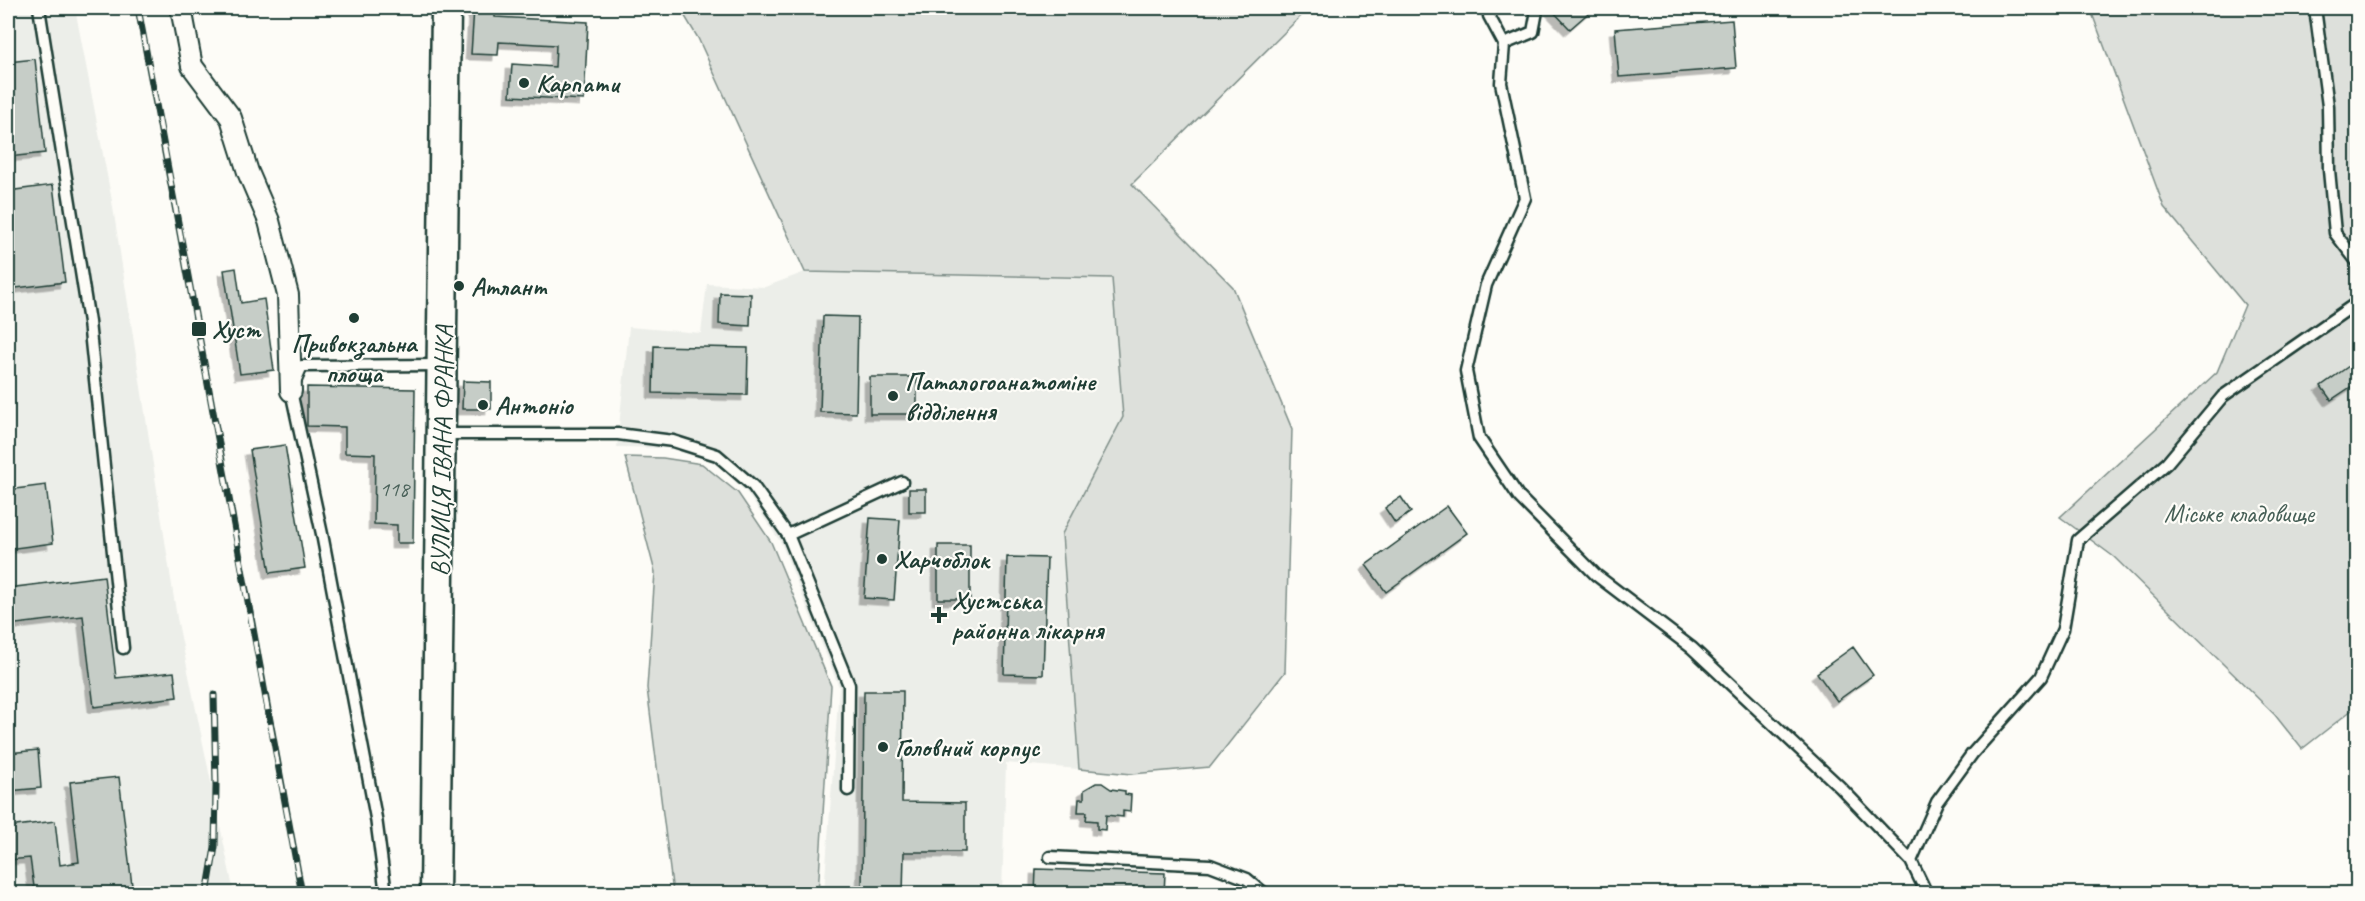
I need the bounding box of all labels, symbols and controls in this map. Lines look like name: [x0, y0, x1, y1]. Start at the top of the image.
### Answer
place label: Карпати: [536, 67, 622, 100]
marker: Карпати: [517, 76, 531, 90]
place label: Атлант: [471, 270, 548, 303]
marker: Атлант: [452, 279, 466, 293]
marker: Привокзальна площа: [347, 311, 361, 325]
place label: Хуст: [212, 313, 262, 346]
marker: Хуст: [190, 320, 208, 338]
street label: ВУЛИЦЯ ІВАНА ФРАНКА: [423, 323, 461, 577]
place label: Привокзальна площа: [292, 327, 419, 390]
place label: Паталогоанатоміне відділення: [905, 365, 1097, 428]
place label: Антоніо: [495, 389, 574, 422]
marker: Паталогоанатоміне відділення: [886, 389, 900, 403]
marker: Антоніо: [476, 398, 490, 412]
house number: 118: [379, 475, 411, 503]
park label: Міське кладовище: [2164, 497, 2316, 530]
place label: Харчоблок: [894, 543, 991, 576]
marker: Харчоблок: [875, 552, 889, 566]
place label: Хустська районна лікарня: [952, 584, 1105, 647]
marker: Хустська районна лікарня: [930, 606, 948, 624]
place label: Головний корпус: [895, 731, 1041, 764]
marker: Головний корпус: [876, 740, 890, 754]

